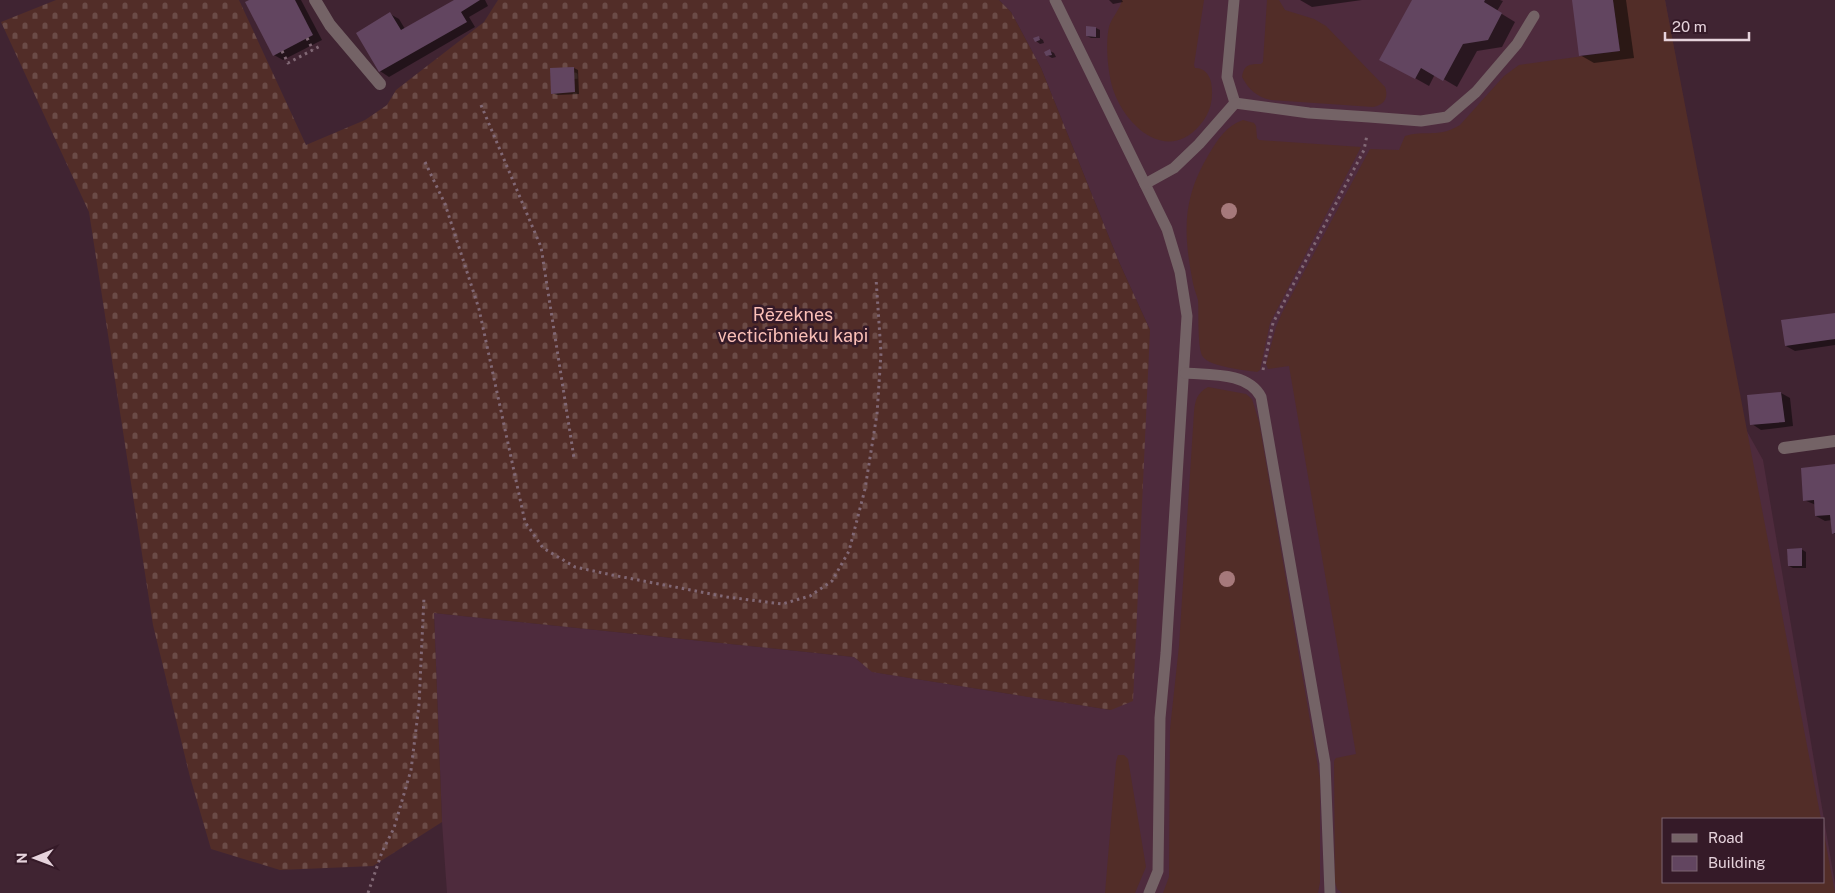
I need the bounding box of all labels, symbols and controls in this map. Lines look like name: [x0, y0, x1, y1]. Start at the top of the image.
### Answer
scale bar: [1665, 10, 1749, 42]
text: 20 m: [1672, 18, 1707, 35]
park label: Rēzeknes vecticībnieku kapi: [718, 304, 868, 346]
legend: [1662, 818, 1825, 883]
text: Road: [1708, 829, 1744, 846]
north arrow: [10, 833, 60, 883]
text: N: [14, 853, 30, 864]
text: Building: [1708, 854, 1766, 871]

